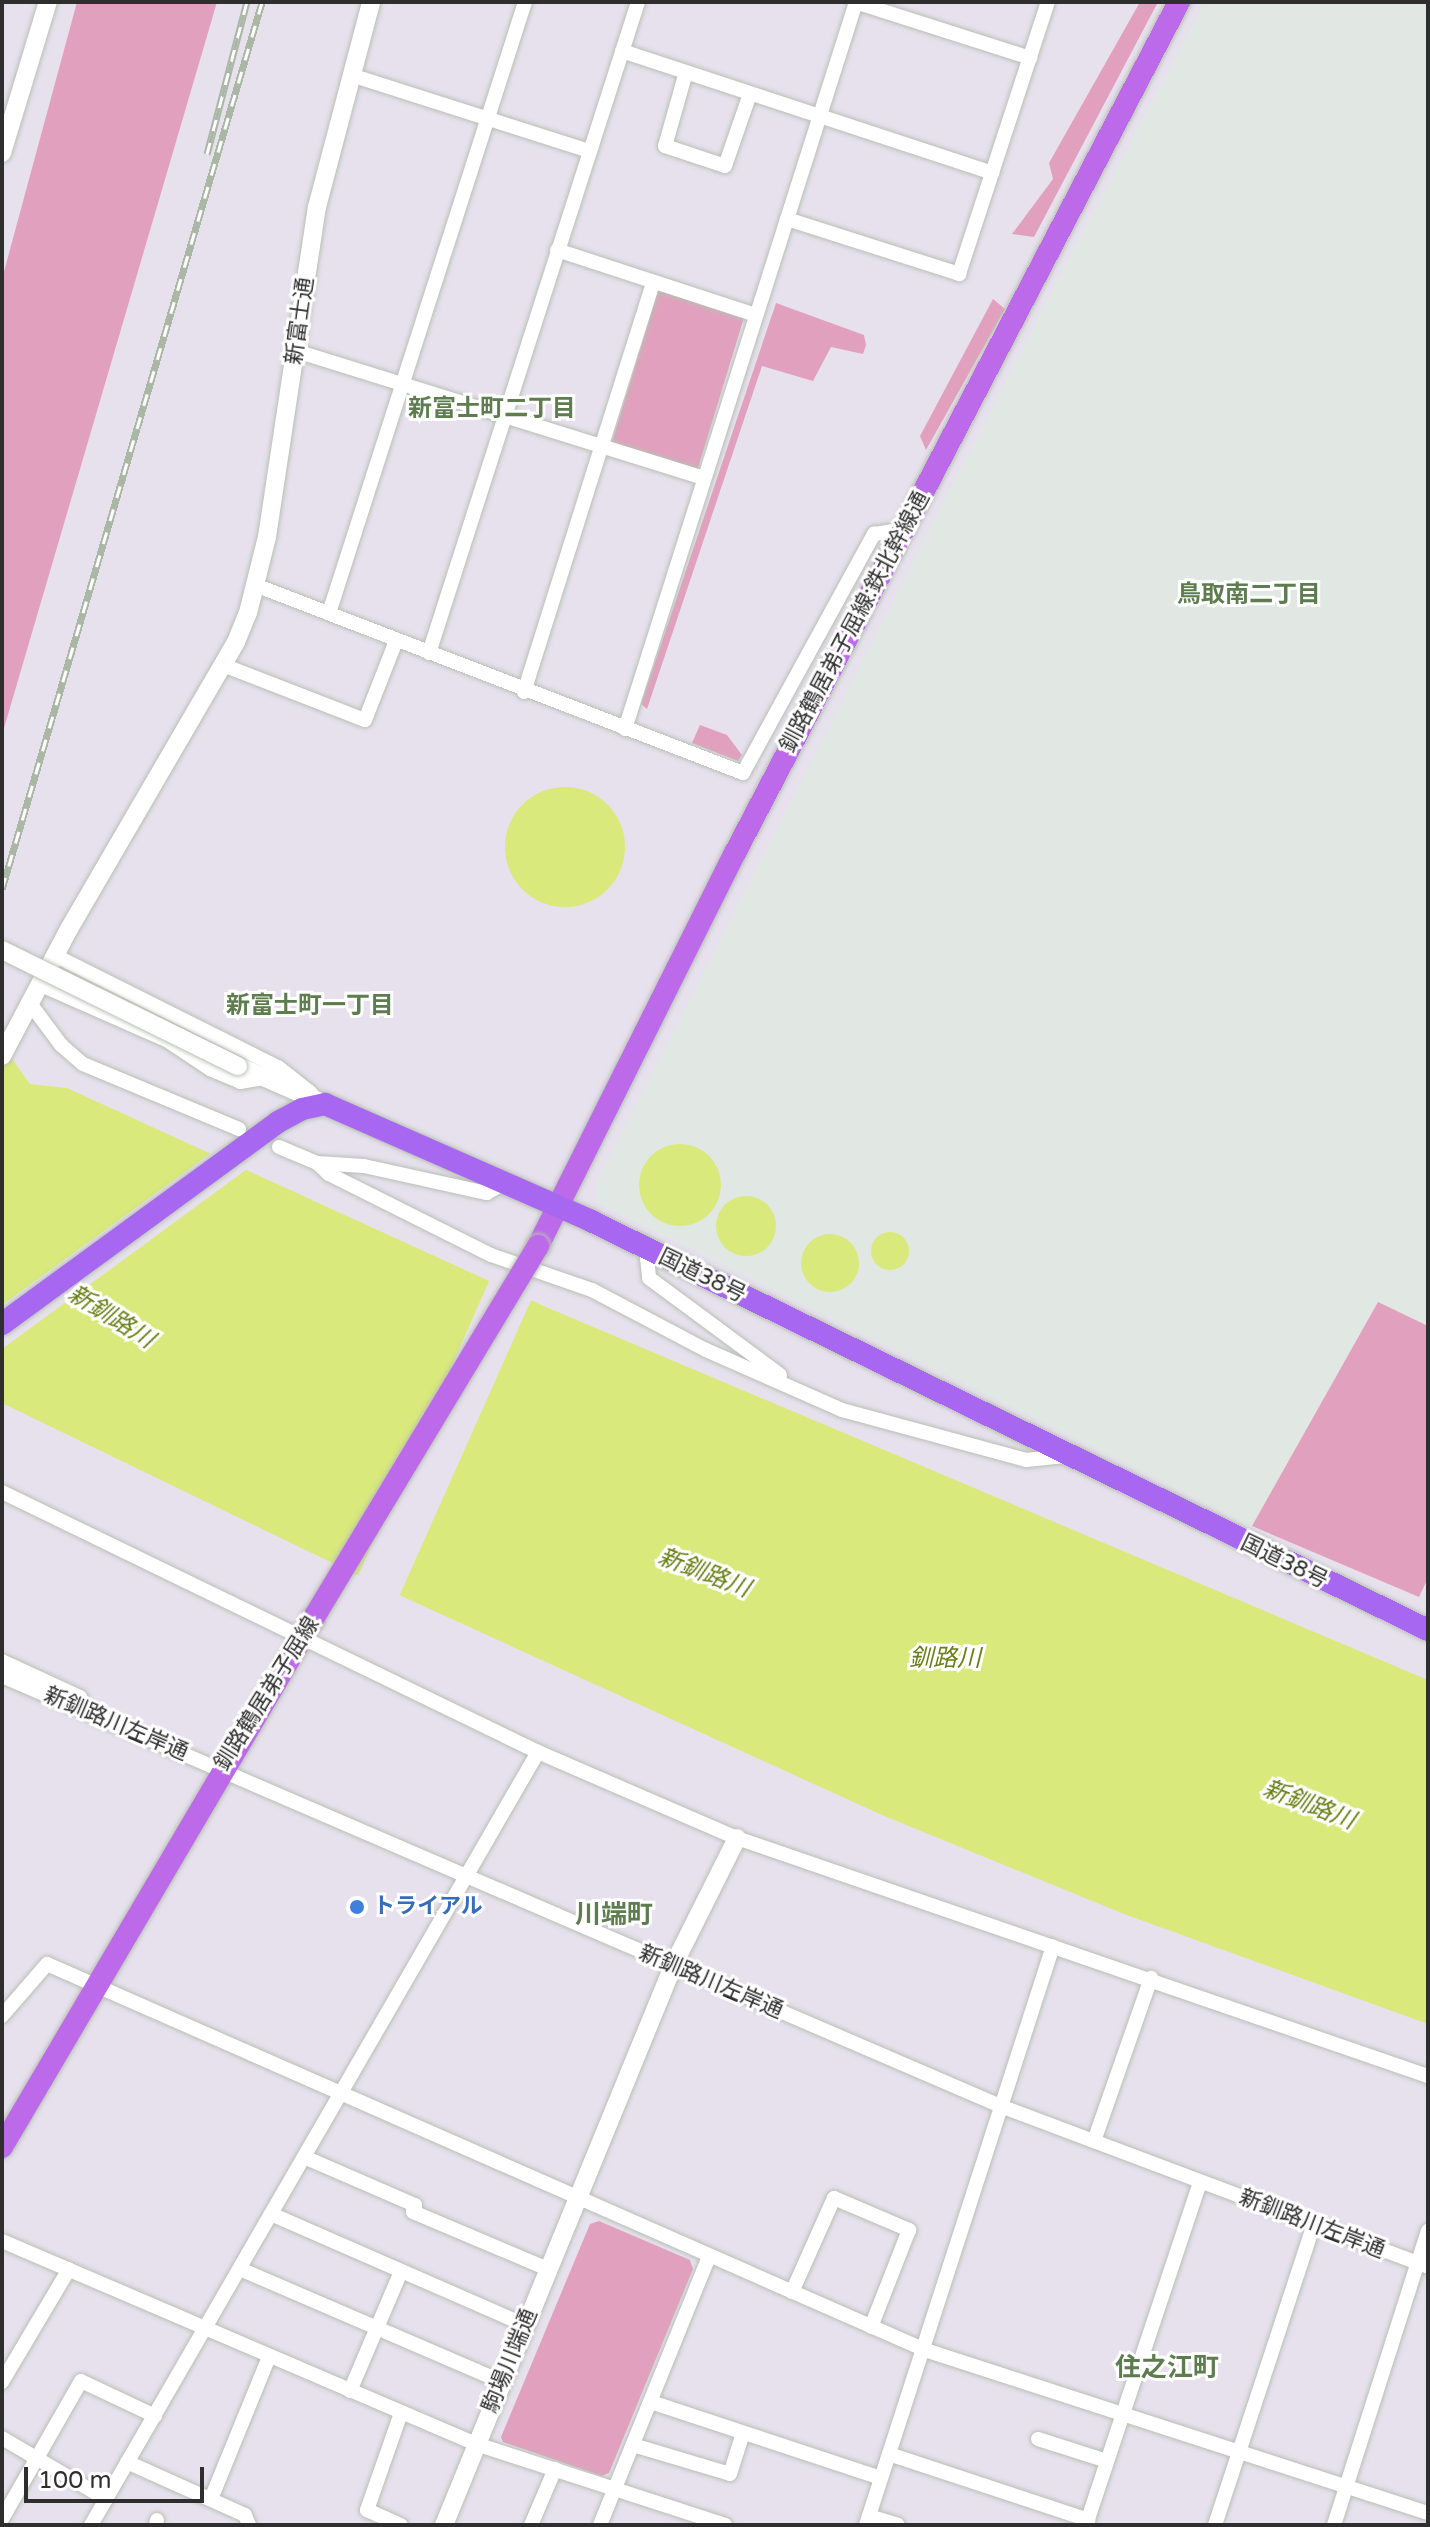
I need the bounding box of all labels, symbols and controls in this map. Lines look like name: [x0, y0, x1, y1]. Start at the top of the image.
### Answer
street label: 新富士通: [281, 276, 319, 366]
district label: 新富士町二丁目: [408, 395, 576, 423]
street label: 釧路鶴居弟子屈線:鉄北幹線通: [775, 487, 935, 757]
district label: 鳥取南二丁目: [1177, 581, 1321, 609]
district label: 新富士町一丁目: [226, 992, 394, 1020]
street label: 国道38号: [654, 1244, 750, 1308]
water label: 新釧路川: [63, 1279, 159, 1355]
street label: 国道38号: [1236, 1530, 1332, 1594]
water label: 新釧路川: [654, 1542, 754, 1604]
street label: 釧路鶴居弟子屈線: [209, 1612, 325, 1776]
water label: 釧路川: [909, 1645, 981, 1673]
street label: 新釧路川左岸通: [40, 1682, 192, 1766]
water label: 新釧路川: [1259, 1774, 1359, 1836]
place label: トライアル: [373, 1894, 483, 1920]
marker: トライアル: [348, 1898, 366, 1916]
district label: 川端町: [575, 1899, 653, 1931]
street label: 新釧路川左岸通: [635, 1940, 787, 2024]
street label: 新釧路川左岸通: [1235, 2184, 1389, 2264]
street label: 駒場川端通: [477, 2305, 543, 2417]
district label: 住之江町: [1115, 2352, 1219, 2384]
scale bar: [28, 2451, 208, 2501]
text: 100 m: [38, 2466, 112, 2495]

